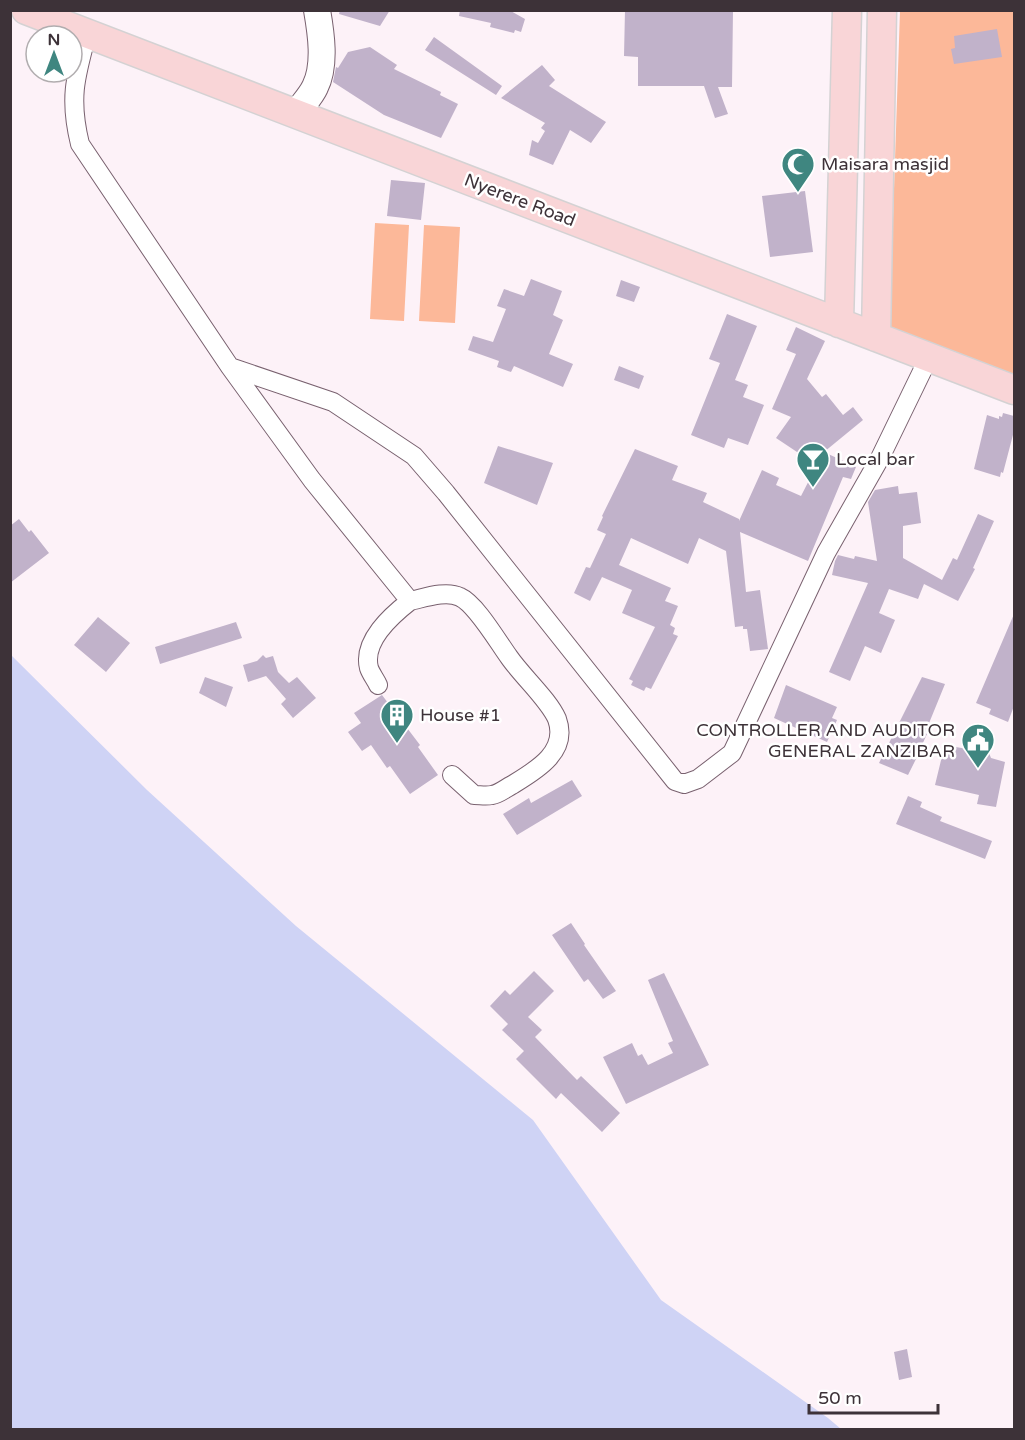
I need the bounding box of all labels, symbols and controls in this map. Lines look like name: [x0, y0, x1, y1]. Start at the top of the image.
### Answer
north arrow: [24, 24, 84, 84]
text: N: [48, 30, 60, 50]
mosque icon: Maisara masjid: [780, 146, 816, 193]
place label: Maisara masjid: [821, 153, 949, 175]
street label: Nyerere Road: [461, 169, 579, 231]
bar icon: Local bar: [795, 441, 831, 488]
place label: Local bar: [836, 448, 915, 470]
building icon: House #1: [379, 697, 415, 744]
place label: House #1: [420, 704, 501, 726]
place label: CONTROLLER AND AUDITOR GENERAL ZANZIBAR: [696, 719, 955, 762]
public building icon: CONTROLLER AND AUDITOR GENERAL ZANZIBAR: [960, 722, 996, 769]
scale bar: [809, 1377, 938, 1415]
text: 50 m: [818, 1387, 862, 1409]

